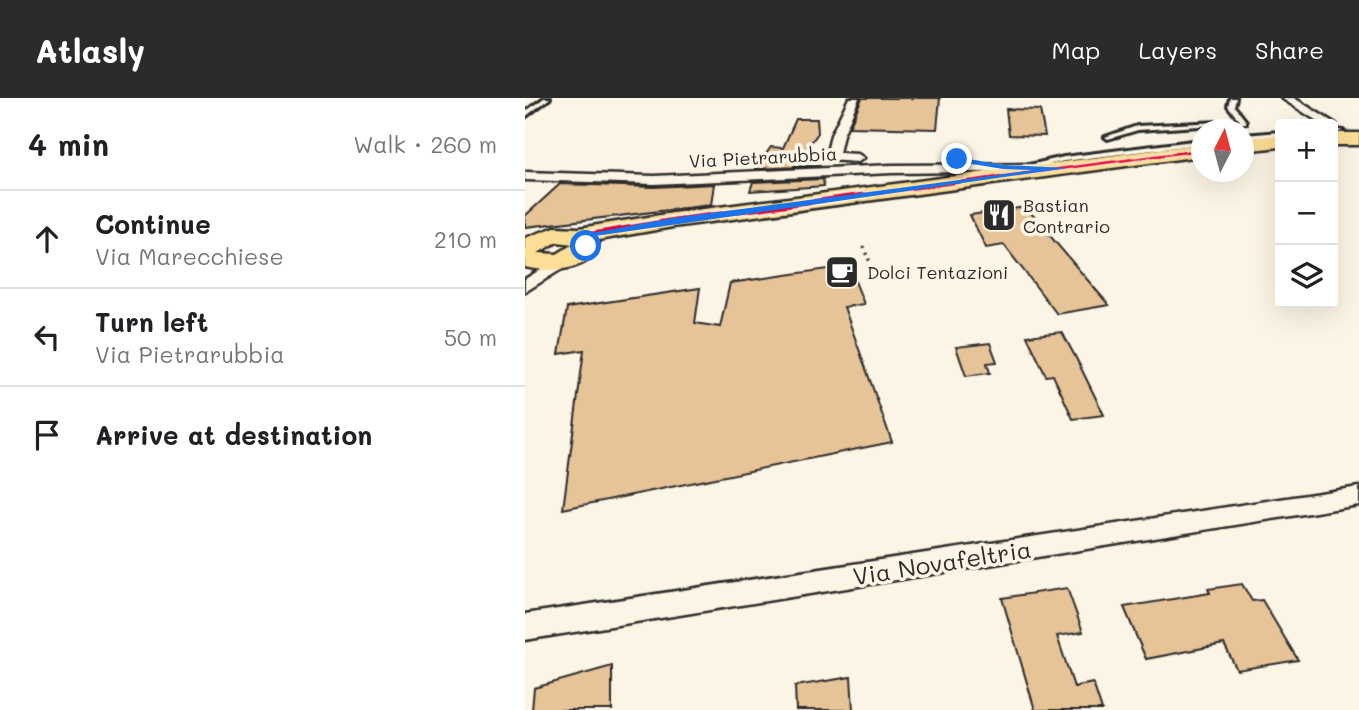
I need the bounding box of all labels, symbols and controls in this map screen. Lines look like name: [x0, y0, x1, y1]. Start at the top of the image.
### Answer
text: Atlasly: [35, 28, 145, 71]
text: Map: [1052, 34, 1100, 65]
text: Layers: [1138, 34, 1217, 65]
text: Share: [1255, 34, 1324, 65]
north arrow: [1191, 119, 1254, 182]
map controls: [1275, 119, 1338, 308]
button: +: [1275, 119, 1338, 182]
text: 4 min: [28, 124, 109, 164]
text: Walk · 260 m: [353, 129, 497, 159]
street label: Via Pietrarubbia: [688, 141, 838, 173]
route end: [941, 143, 972, 174]
button: −: [1275, 182, 1338, 245]
place label: Bastian Contrario: [1023, 193, 1110, 238]
restaurant icon: Bastian Contrario: [980, 196, 1018, 234]
text: Continue: [95, 207, 211, 241]
icon: ahead: [28, 220, 66, 258]
text: 210 m: [434, 224, 497, 254]
route start: [570, 230, 601, 261]
text: Via Marecchiese: [95, 241, 284, 271]
button: layers: [1275, 245, 1338, 308]
cafe icon: Dolci Tentazioni: [823, 253, 861, 291]
place label: Dolci Tentazioni: [867, 260, 1008, 284]
text: Turn left: [95, 305, 208, 339]
icon: left: [28, 318, 66, 356]
text: 50 m: [444, 322, 497, 352]
text: Via Pietrarubbia: [95, 339, 285, 369]
icon: arrive: [28, 416, 66, 454]
text: Arrive at destination: [95, 418, 372, 452]
street label: Via Novafeltria: [851, 533, 1033, 591]

